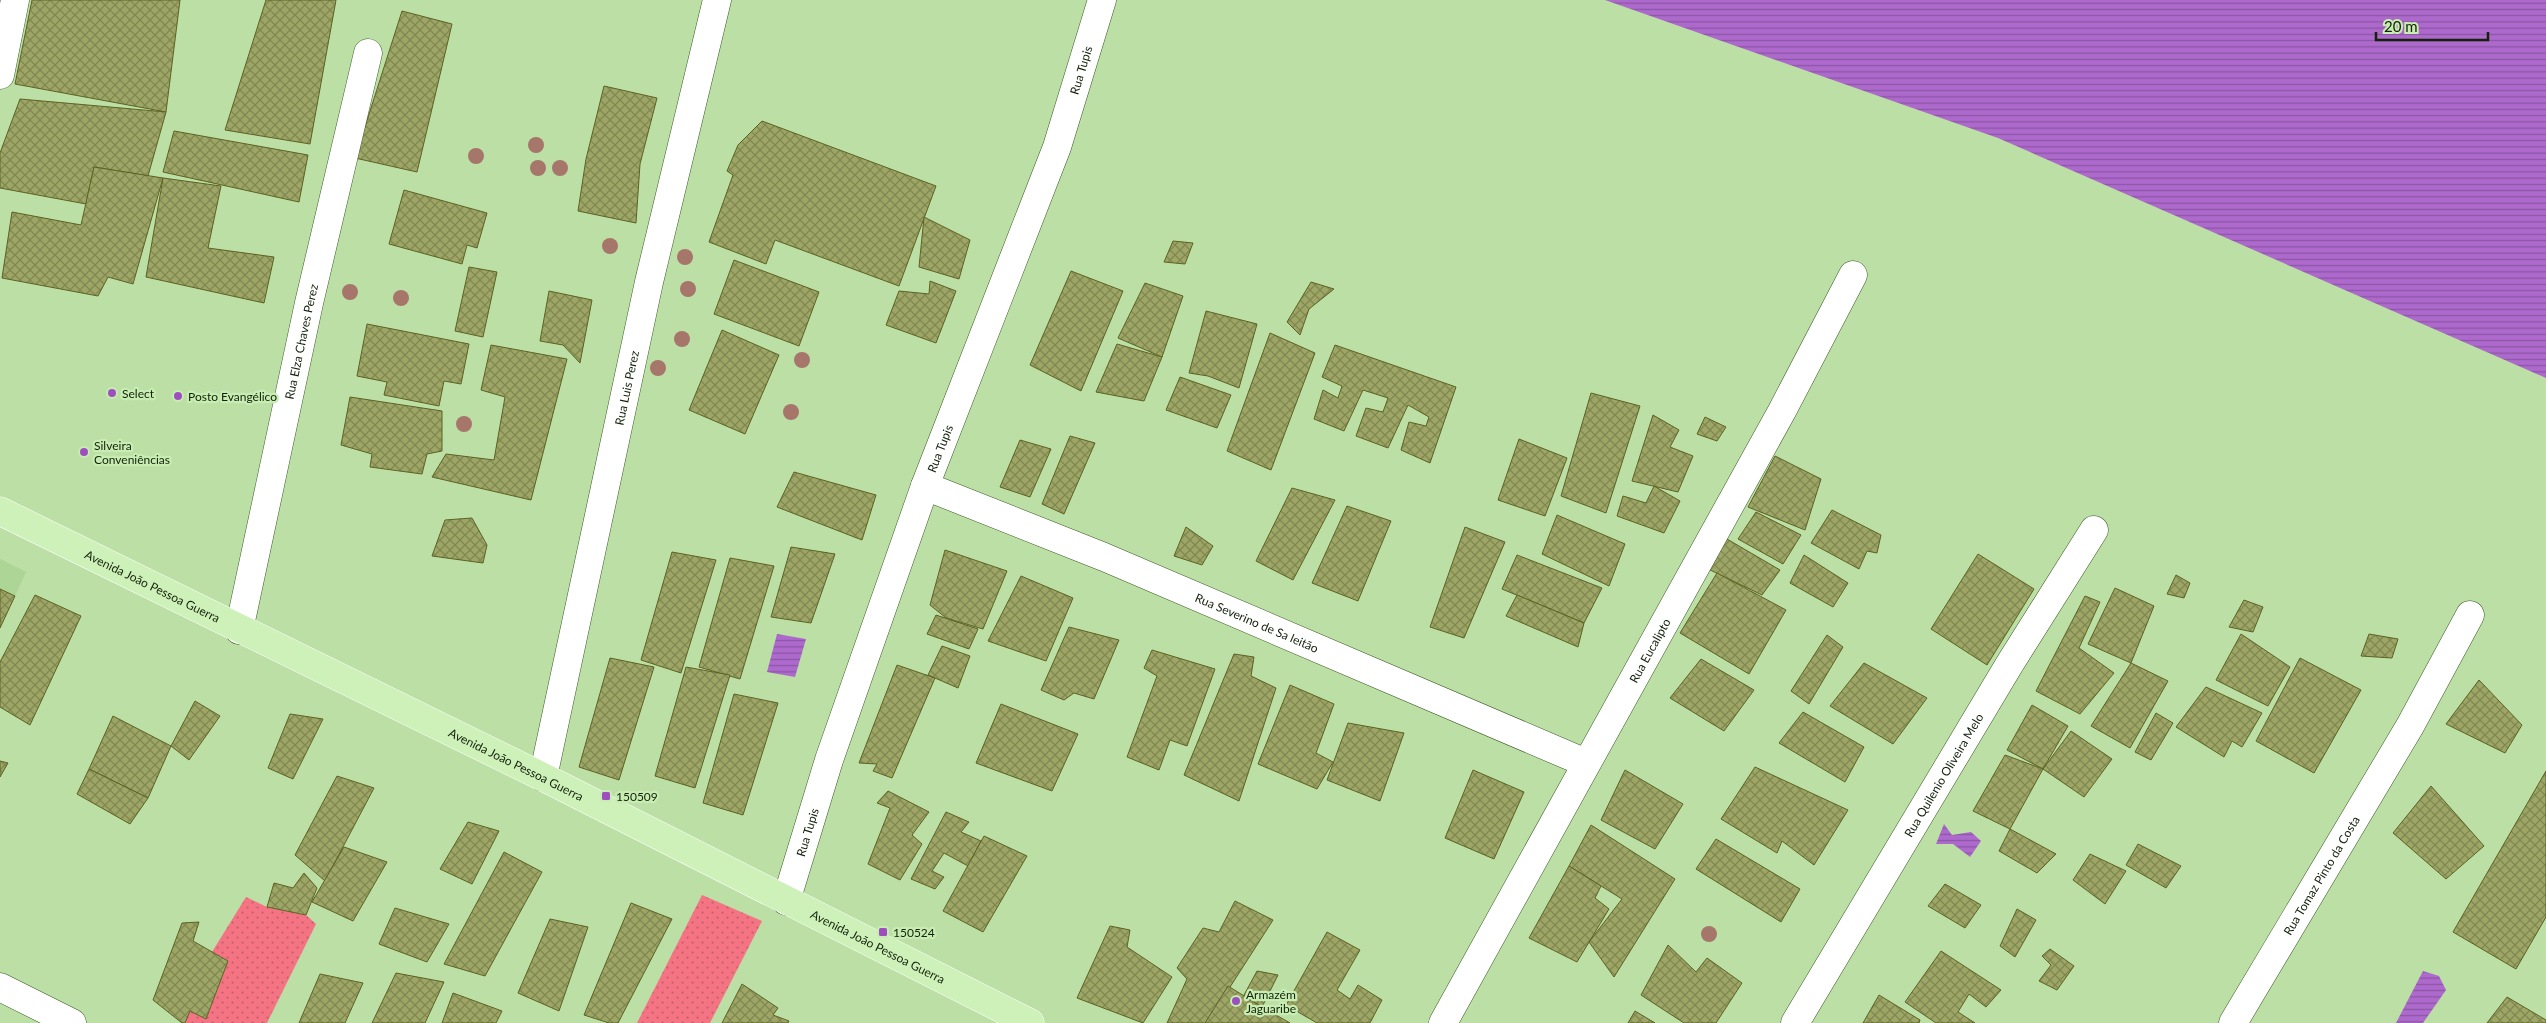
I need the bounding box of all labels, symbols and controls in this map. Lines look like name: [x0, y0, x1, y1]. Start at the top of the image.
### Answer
scale bar: [2376, 10, 2488, 42]
text: 20 m: [2384, 17, 2418, 35]
street label: Rua Tupis: [1066, 44, 1095, 96]
street label: Rua Elza Chaves Perez: [281, 282, 321, 401]
street label: Rua Luis Perez: [611, 349, 642, 426]
place label: Select: [122, 386, 155, 401]
marker: Select: [106, 387, 118, 399]
place label: Posto Evangélico: [188, 389, 277, 404]
marker: Posto Evangélico: [172, 390, 184, 402]
street label: Rua Tupis: [924, 422, 956, 475]
place label: Silveira Conveniências: [94, 438, 170, 467]
marker: Silveira Conveniências: [78, 446, 90, 458]
street label: Avenida João Pessoa Guerra: [83, 546, 223, 625]
street label: Rua Severino de Sa leitão: [1193, 589, 1321, 655]
street label: Rua Eucalipto: [1626, 615, 1673, 685]
street label: Rua Quilenio Oliveira Melo: [1901, 710, 1986, 840]
street label: Avenida João Pessoa Guerra: [446, 725, 586, 804]
place label: 150509: [616, 789, 658, 804]
marker: 150509: [600, 790, 612, 802]
street label: Rua Tupis: [793, 806, 821, 858]
street label: Rua Tomaz Pinto da Costa: [2280, 813, 2362, 938]
street label: Avenida João Pessoa Guerra: [808, 906, 948, 986]
place label: 150524: [893, 925, 935, 940]
marker: 150524: [877, 926, 889, 938]
place label: Armazém Jaguaribe: [1246, 987, 1296, 1016]
marker: Armazém Jaguaribe: [1230, 995, 1242, 1007]

